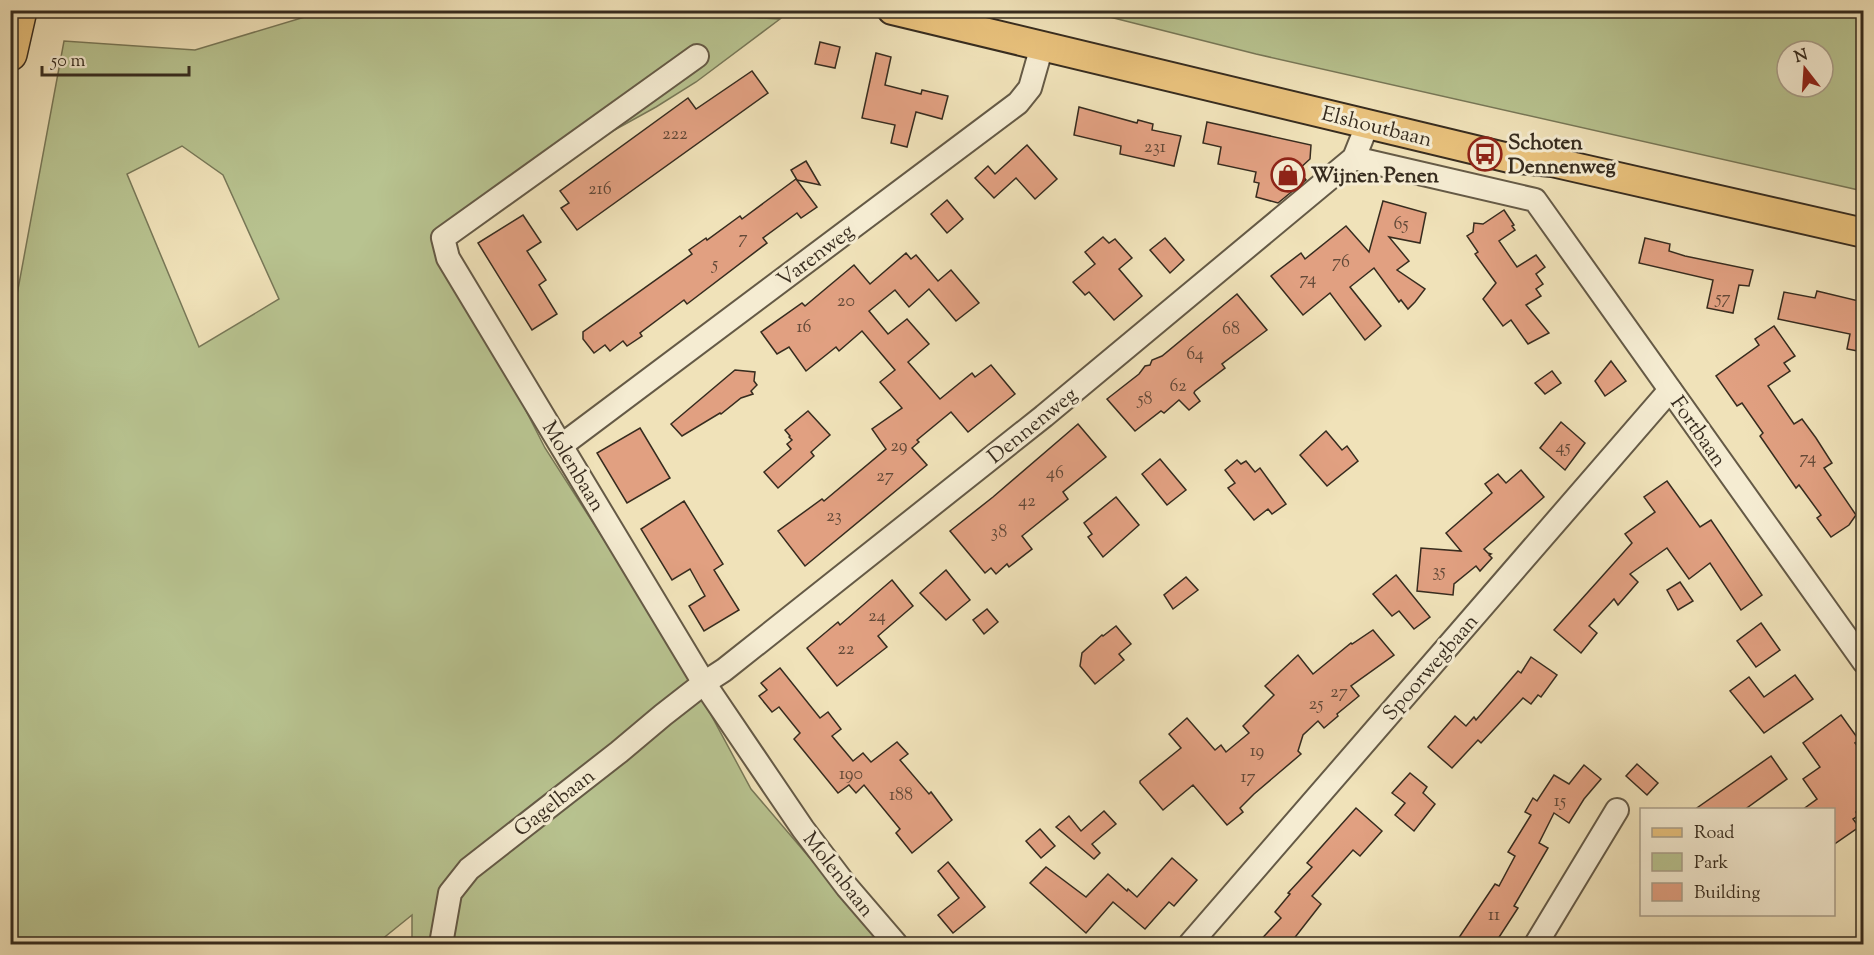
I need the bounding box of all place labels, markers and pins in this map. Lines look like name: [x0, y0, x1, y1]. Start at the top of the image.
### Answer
place label: Schoten Dennenweg: [1508, 129, 1617, 183]
bus stop icon: Schoten Dennenweg: [1467, 136, 1503, 172]
shop icon: Wijnen Penen: [1270, 157, 1306, 193]
place label: Wijnen Penen: [1311, 162, 1439, 192]

